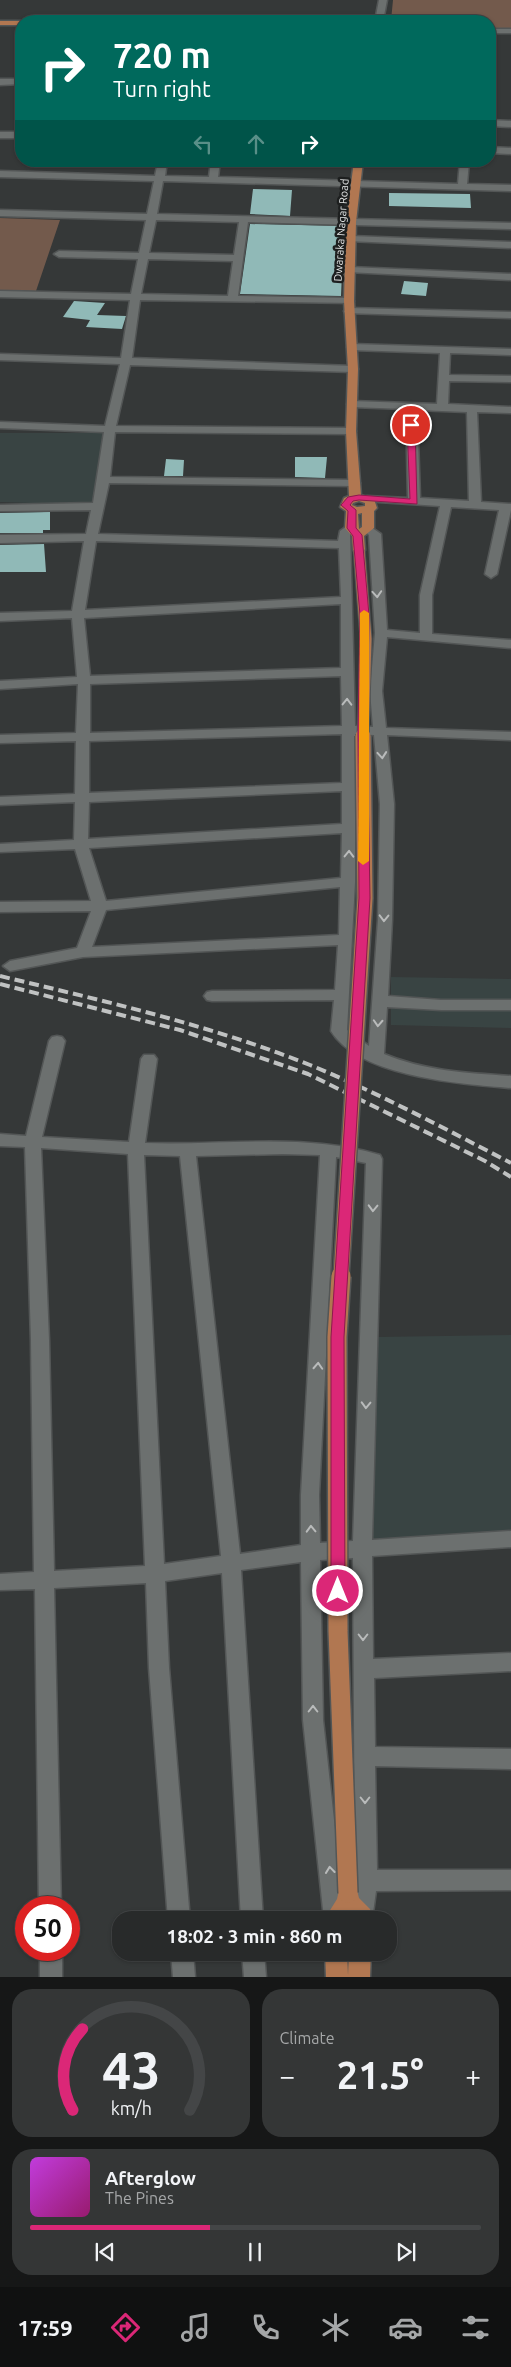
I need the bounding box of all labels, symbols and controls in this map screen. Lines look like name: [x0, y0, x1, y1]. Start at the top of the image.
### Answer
icon: right: [30, 35, 95, 100]
text: 720 m: [113, 35, 211, 75]
text: Turn right: [113, 76, 211, 101]
icon: left: [189, 130, 217, 158]
icon: ahead: [242, 130, 270, 158]
icon: right: [295, 130, 323, 158]
street label: Dwaraka Nagar Road: [331, 178, 351, 282]
pin: [390, 404, 432, 446]
icon: arrive: [397, 411, 425, 439]
one-way arrow: [372, 590, 383, 598]
one-way arrow: [342, 697, 352, 705]
one-way arrow: [376, 752, 387, 760]
one-way arrow: [343, 849, 354, 857]
one-way arrow: [379, 914, 390, 922]
one-way arrow: [372, 1020, 383, 1028]
one-way arrow: [367, 1204, 378, 1212]
one-way arrow: [312, 1362, 323, 1370]
one-way arrow: [361, 1401, 372, 1409]
one-way arrow: [306, 1524, 317, 1532]
position arrow: [311, 1564, 363, 1616]
one-way arrow: [358, 1634, 368, 1642]
one-way arrow: [308, 1704, 318, 1712]
one-way arrow: [360, 1796, 370, 1804]
one-way arrow: [325, 1866, 336, 1874]
speed limit sign: 50: [15, 1896, 80, 1961]
text: 18:02 · 3 min · 860 m: [167, 1925, 342, 1947]
text: Climate: [280, 2029, 335, 2047]
text: 43: [101, 2041, 160, 2099]
text: 21.5°: [337, 2054, 424, 2096]
text: −: [280, 2060, 295, 2091]
text: +: [465, 2060, 481, 2091]
text: km/h: [110, 2098, 151, 2118]
text: Afterglow: [105, 2167, 196, 2189]
text: The Pines: [105, 2189, 174, 2207]
icon: previous: [91, 2238, 119, 2266]
icon: pause: [241, 2238, 269, 2266]
icon: next: [392, 2238, 420, 2266]
icon: directions: [108, 2310, 143, 2345]
icon: music: [178, 2310, 213, 2345]
icon: phone: [248, 2310, 283, 2345]
icon: climate: [318, 2310, 353, 2345]
icon: car: [388, 2310, 423, 2345]
icon: filters: [458, 2310, 493, 2345]
text: 17:59: [18, 2315, 73, 2340]

